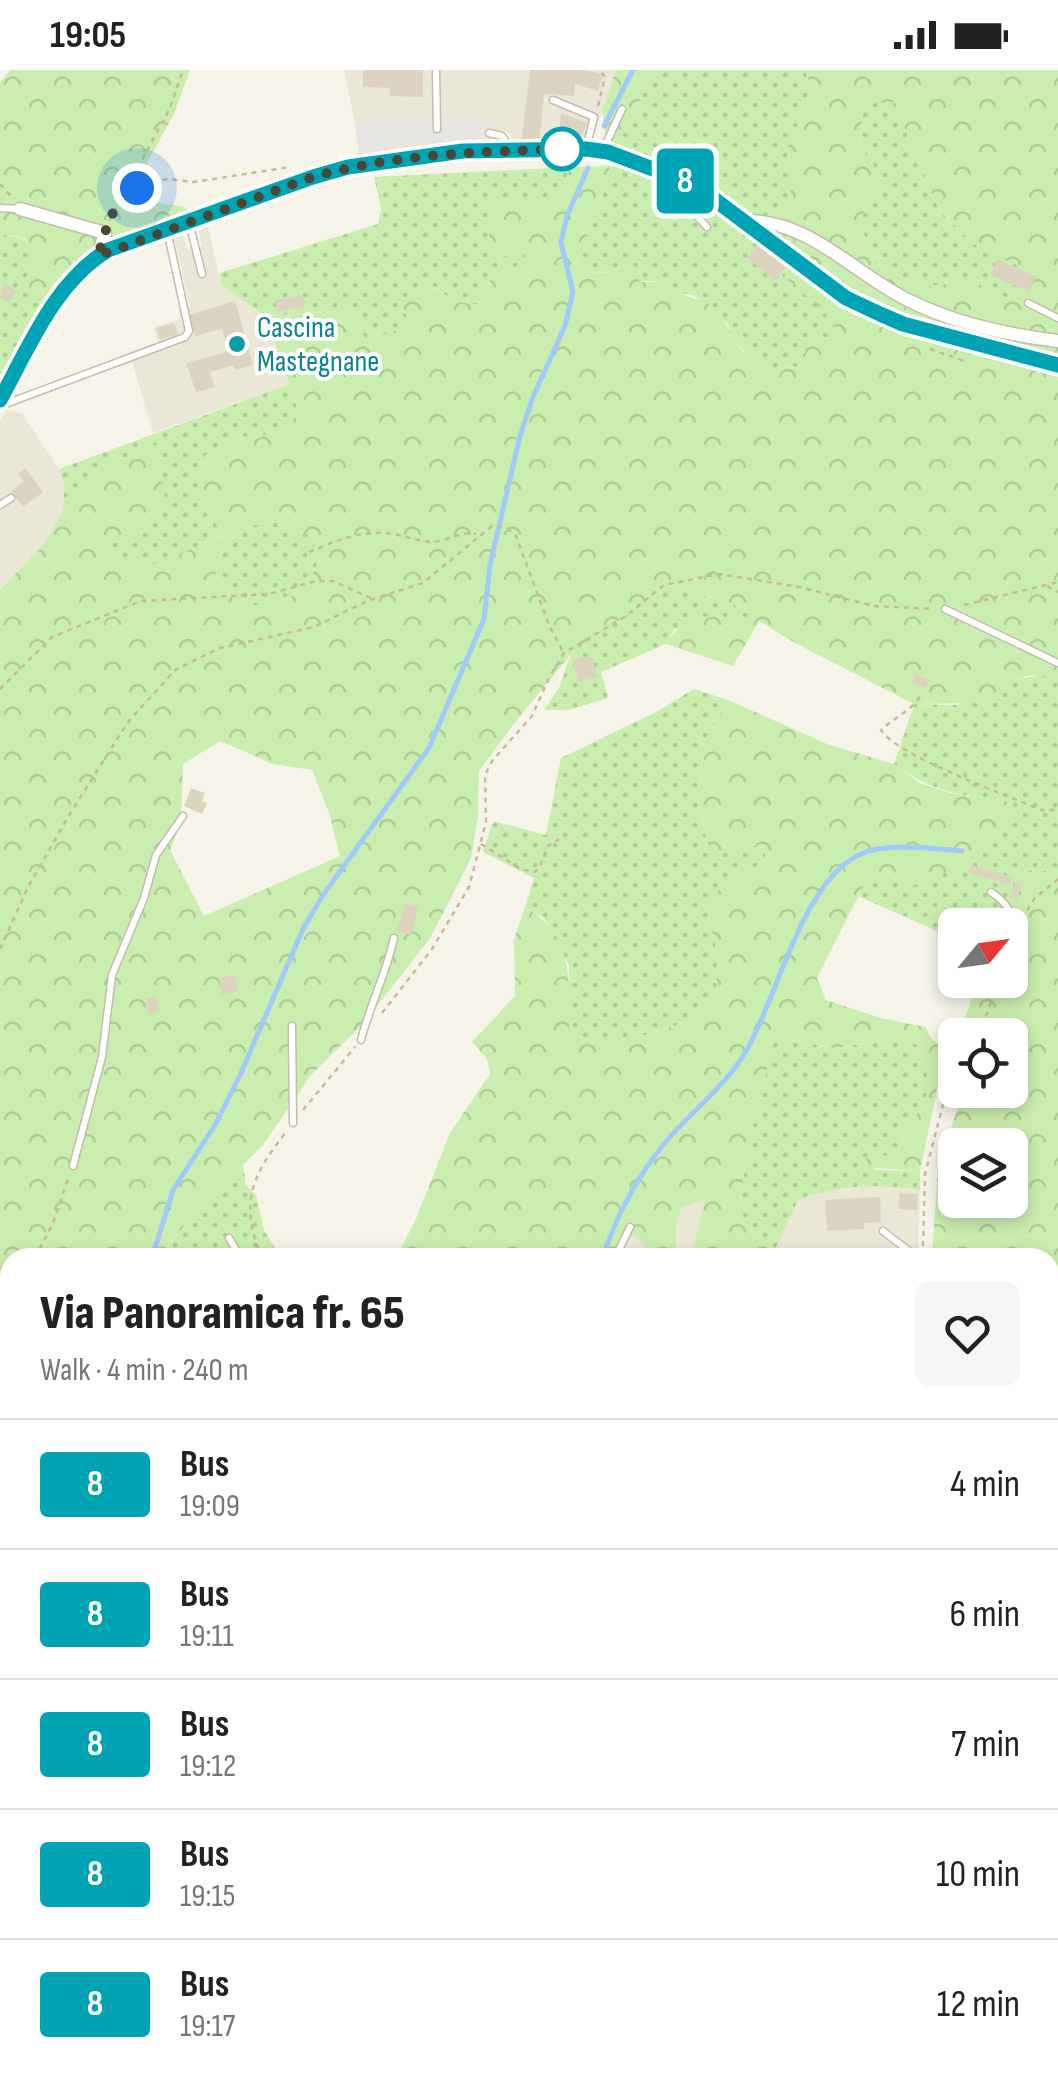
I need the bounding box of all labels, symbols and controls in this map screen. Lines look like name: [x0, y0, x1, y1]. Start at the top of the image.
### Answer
text: 19:05: [50, 13, 126, 58]
unlabelled marker: [541, 128, 583, 170]
line badge: 8: [652, 148, 718, 214]
text: 8: [677, 160, 693, 203]
your location: [112, 163, 162, 213]
place label: Cascina Mastegnane: [257, 310, 379, 380]
marker: Cascina Mastegnane: [226, 333, 248, 355]
north arrow: [938, 908, 1028, 998]
map controls: [938, 908, 1028, 1218]
button: locate: [938, 1018, 1028, 1108]
button: layers: [938, 1128, 1028, 1218]
button: heart: [915, 1281, 1020, 1386]
text: Via Panoramica fr. 65: [40, 1285, 405, 1342]
text: Walk · 4 min · 240 m: [40, 1351, 248, 1390]
text: Bus: [180, 1442, 229, 1487]
text: 4 min: [950, 1462, 1020, 1507]
text: 8: [87, 1463, 103, 1506]
text: 19:09: [180, 1487, 240, 1526]
text: Bus: [180, 1572, 229, 1617]
text: 6 min: [950, 1592, 1020, 1637]
text: 8: [87, 1593, 103, 1636]
text: 19:11: [180, 1617, 234, 1656]
text: Bus: [180, 1702, 229, 1747]
text: 7 min: [951, 1722, 1020, 1767]
text: 8: [87, 1723, 103, 1766]
text: 19:12: [180, 1747, 236, 1786]
text: Bus: [180, 1832, 229, 1877]
text: 10 min: [936, 1852, 1020, 1897]
text: 8: [87, 1853, 103, 1896]
text: 19:15: [180, 1877, 235, 1916]
text: Bus: [180, 1962, 229, 2007]
text: 12 min: [937, 1982, 1020, 2027]
text: 8: [87, 1983, 103, 2026]
text: 19:17: [180, 2007, 235, 2046]

